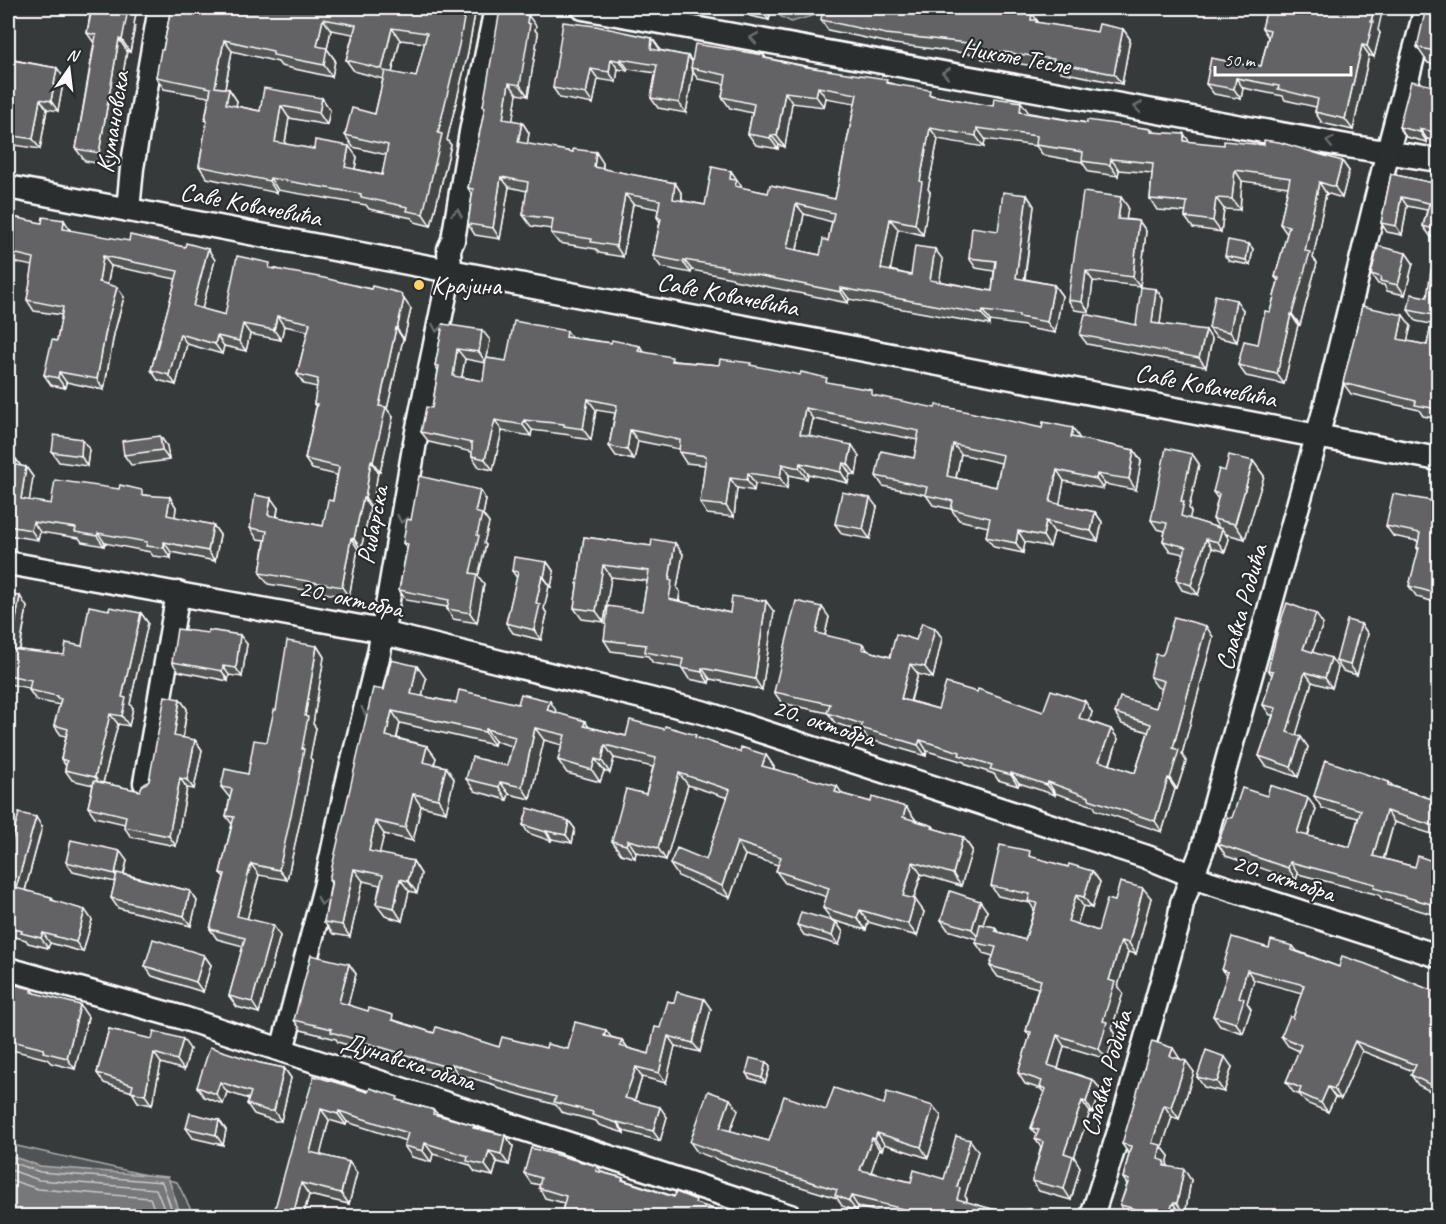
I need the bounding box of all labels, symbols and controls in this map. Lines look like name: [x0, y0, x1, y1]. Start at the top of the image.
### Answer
street label: Николе Тесле: [959, 31, 1074, 83]
one-way arrow: [750, 32, 760, 45]
north arrow: [39, 39, 99, 99]
scale bar: [1215, 39, 1352, 77]
text: N: [65, 45, 83, 67]
text: 50 m: [1224, 49, 1257, 71]
street label: Кумановска: [88, 67, 137, 175]
one-way arrow: [942, 67, 952, 80]
one-way arrow: [1134, 101, 1144, 114]
one-way arrow: [1325, 137, 1335, 150]
street label: Саве Ковачевића: [177, 175, 326, 235]
one-way arrow: [451, 209, 463, 218]
street label: Саве Ковачевића: [654, 265, 803, 325]
place label: Крајина: [431, 269, 503, 302]
marker: Крајина: [412, 278, 426, 292]
one-way arrow: [431, 322, 444, 332]
street label: Саве Ковачевића: [1132, 356, 1281, 416]
street label: Рибарска: [349, 481, 397, 567]
one-way arrow: [396, 514, 409, 524]
street label: Славка Родића: [1208, 539, 1276, 674]
street label: 20. октобра: [296, 571, 408, 626]
street label: 20. октобра: [768, 690, 882, 755]
one-way arrow: [360, 706, 373, 716]
street label: 20. октобра: [1228, 845, 1342, 910]
one-way arrow: [316, 896, 329, 906]
street label: Славка Родића: [1073, 1005, 1141, 1140]
street label: Дунавска обала: [338, 1024, 482, 1099]

